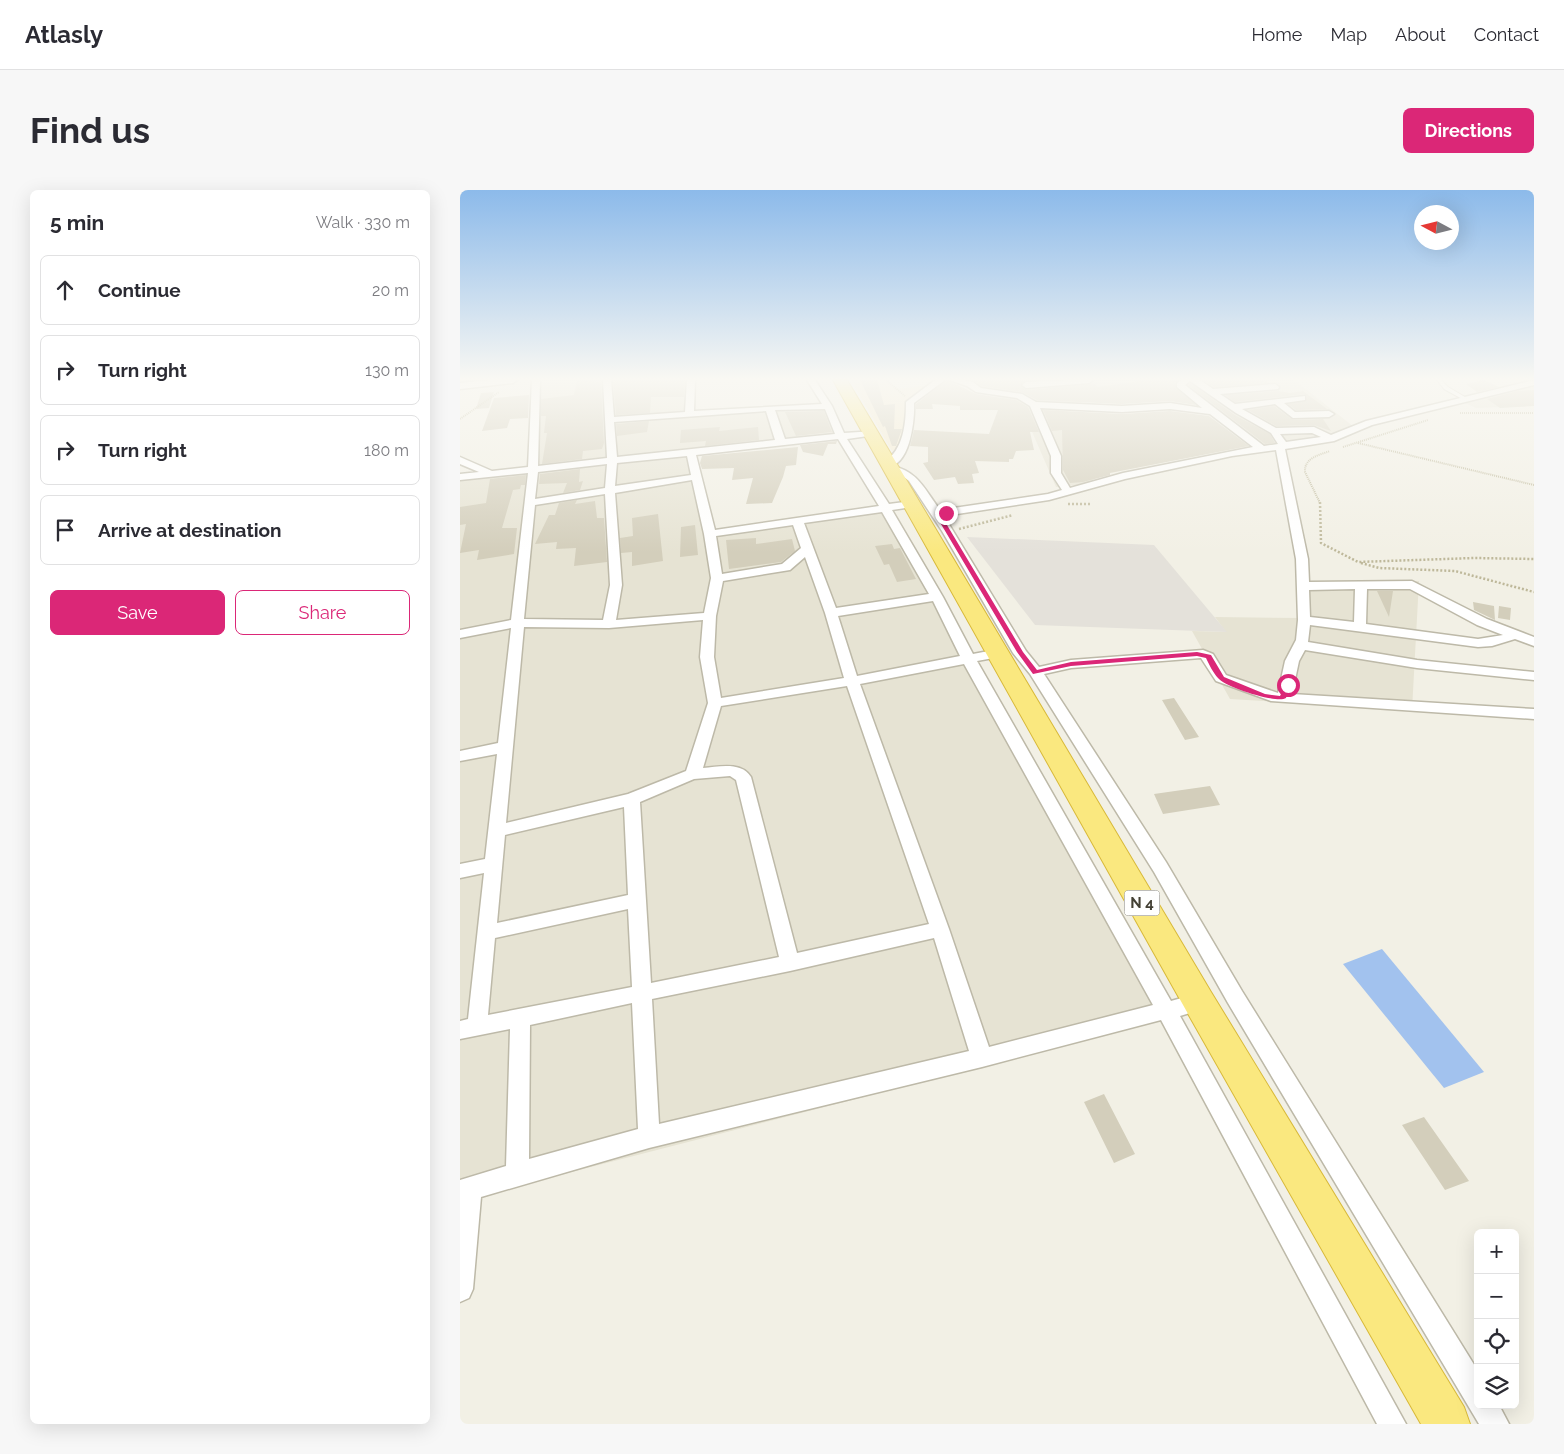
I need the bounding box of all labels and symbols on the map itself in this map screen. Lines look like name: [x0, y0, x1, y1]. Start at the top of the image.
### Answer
north arrow: [1414, 205, 1459, 250]
route end: [935, 502, 958, 525]
route start: [1277, 674, 1300, 697]
road number: N 4: [1124, 890, 1160, 916]

